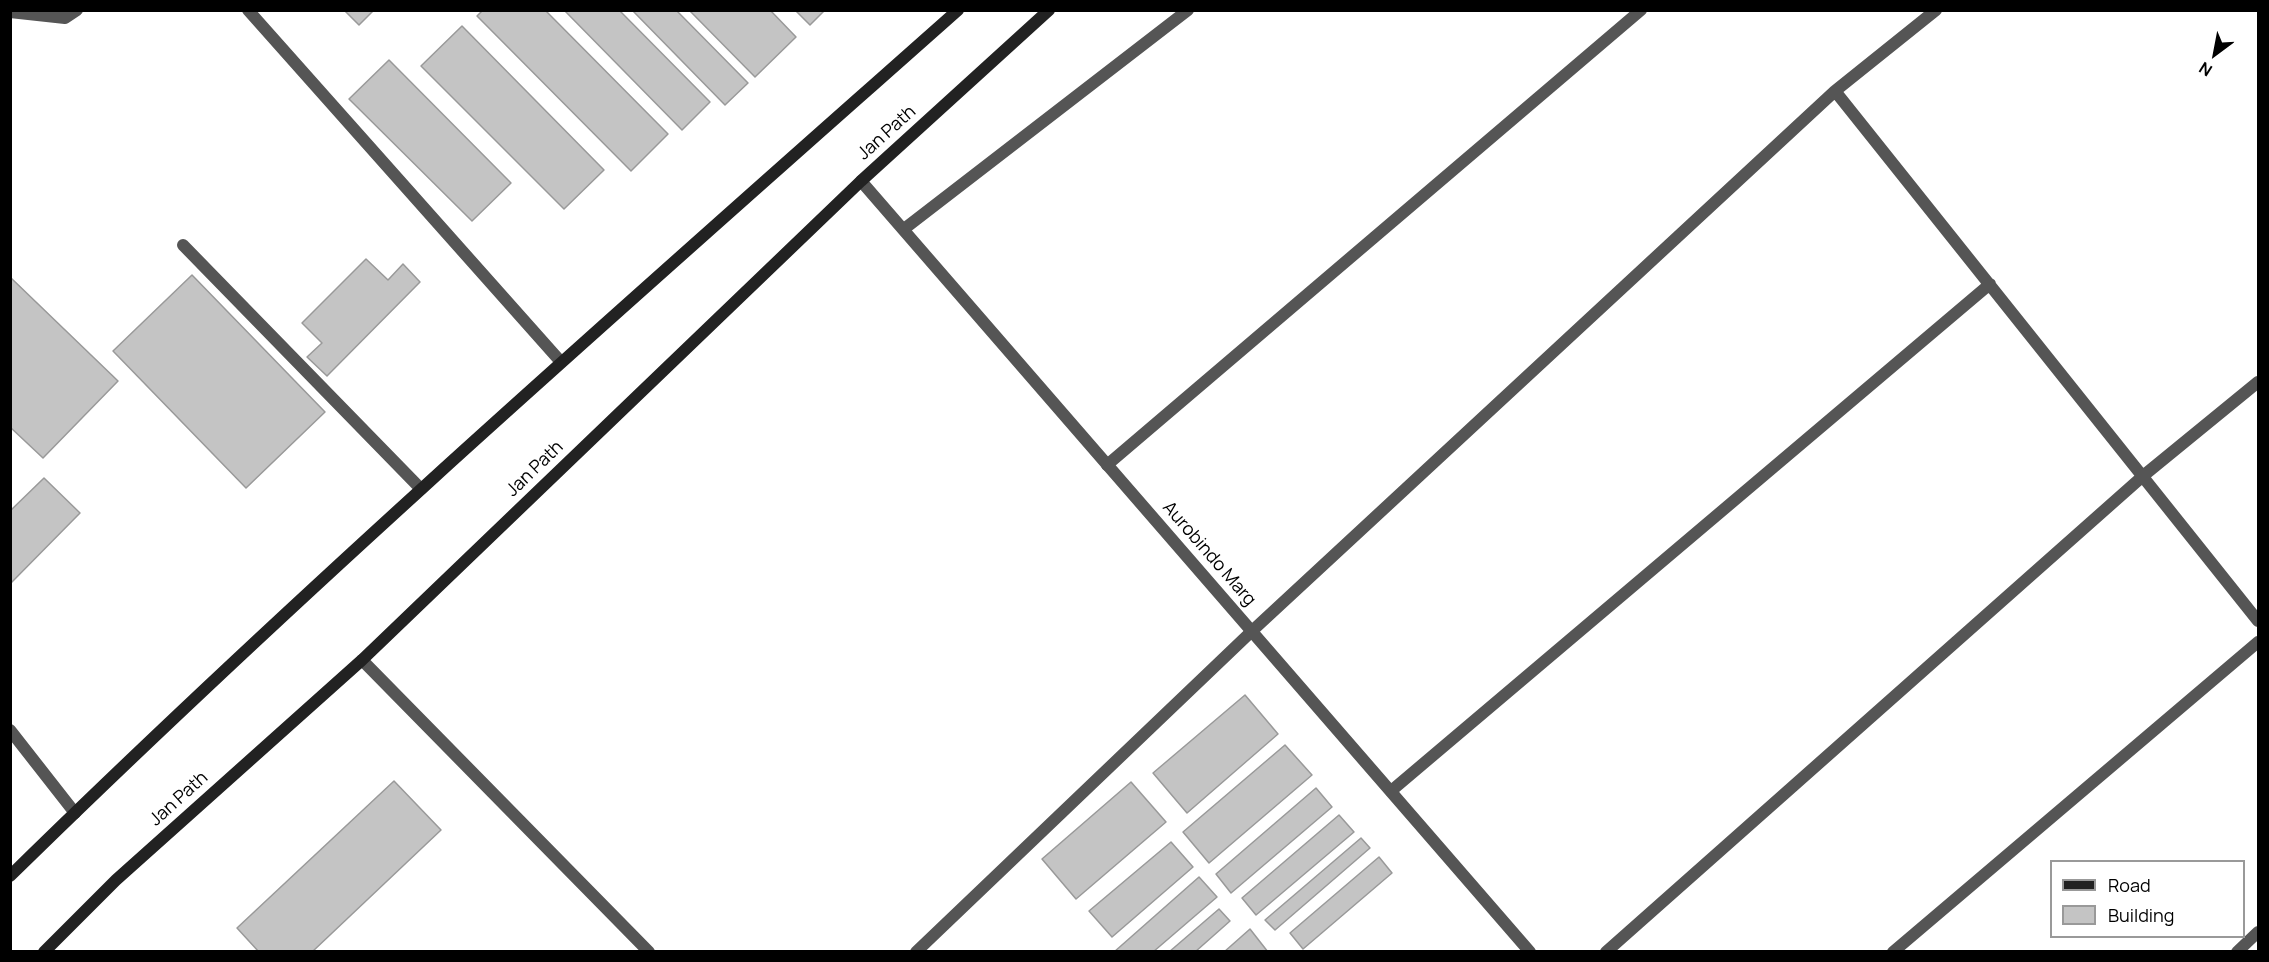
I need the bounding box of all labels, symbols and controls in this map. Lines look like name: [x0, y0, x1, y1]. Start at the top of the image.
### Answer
north arrow: [2185, 24, 2245, 84]
text: N: [2195, 57, 2216, 82]
street label: Jan Path: [853, 101, 921, 165]
street label: Jan Path: [502, 437, 568, 501]
street label: Aurobindo Marg: [1158, 497, 1260, 611]
street label: Jan Path: [145, 767, 213, 831]
legend: [2050, 860, 2245, 938]
text: Road: [2108, 873, 2151, 897]
text: Building: [2108, 903, 2174, 927]

